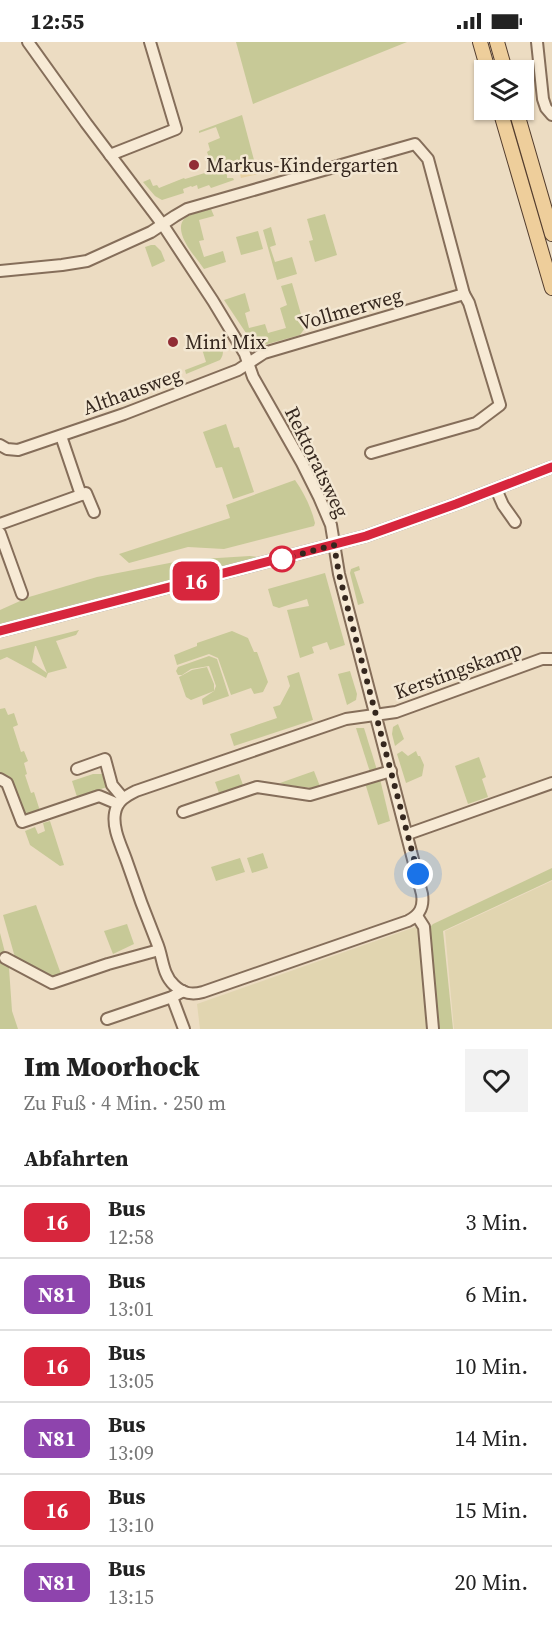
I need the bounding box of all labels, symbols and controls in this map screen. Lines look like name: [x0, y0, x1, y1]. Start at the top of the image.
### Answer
text: 12:55: [30, 6, 84, 36]
map controls: [474, 60, 534, 120]
button: layers: [474, 60, 534, 120]
place label: Markus-Kindergarten: [206, 151, 398, 179]
marker: Markus-Kindergarten: [187, 158, 201, 172]
street label: Vollmerweg: [295, 281, 405, 337]
place label: Mini Mix: [185, 328, 267, 356]
marker: Mini Mix: [166, 335, 180, 349]
street label: Althausweg: [78, 360, 186, 422]
street label: Rektoratsweg: [278, 402, 356, 522]
unlabelled marker: [269, 546, 295, 572]
line badge: 16: [169, 562, 223, 600]
text: 16: [185, 567, 207, 596]
street label: Kerstingskamp: [390, 634, 526, 706]
your location: [403, 859, 433, 889]
text: Im Moorhock: [24, 1047, 199, 1085]
button: heart: [465, 1049, 528, 1112]
text: Zu Fuß · 4 Min. · 250 m: [24, 1089, 226, 1117]
text: Abfahrten: [24, 1143, 129, 1173]
text: Bus: [108, 1193, 145, 1223]
text: 3 Min.: [466, 1207, 528, 1237]
text: 16: [46, 1208, 68, 1237]
text: 12:58: [108, 1223, 154, 1251]
text: Bus: [108, 1265, 145, 1295]
text: 6 Min.: [466, 1279, 528, 1309]
text: N81: [38, 1280, 76, 1309]
text: 13:01: [108, 1295, 154, 1323]
text: Bus: [108, 1337, 145, 1367]
text: 10 Min.: [455, 1351, 528, 1381]
text: 16: [46, 1352, 68, 1381]
text: 13:05: [108, 1367, 154, 1395]
text: Bus: [108, 1409, 145, 1439]
text: 14 Min.: [455, 1423, 528, 1453]
text: N81: [38, 1424, 76, 1453]
text: 13:09: [108, 1439, 154, 1467]
text: Bus: [108, 1481, 145, 1511]
text: 15 Min.: [455, 1495, 528, 1525]
text: 16: [46, 1496, 68, 1525]
text: 13:10: [108, 1511, 154, 1539]
text: Bus: [108, 1553, 145, 1583]
text: 20 Min.: [455, 1567, 528, 1597]
text: N81: [38, 1568, 76, 1597]
text: 13:15: [108, 1583, 154, 1611]

